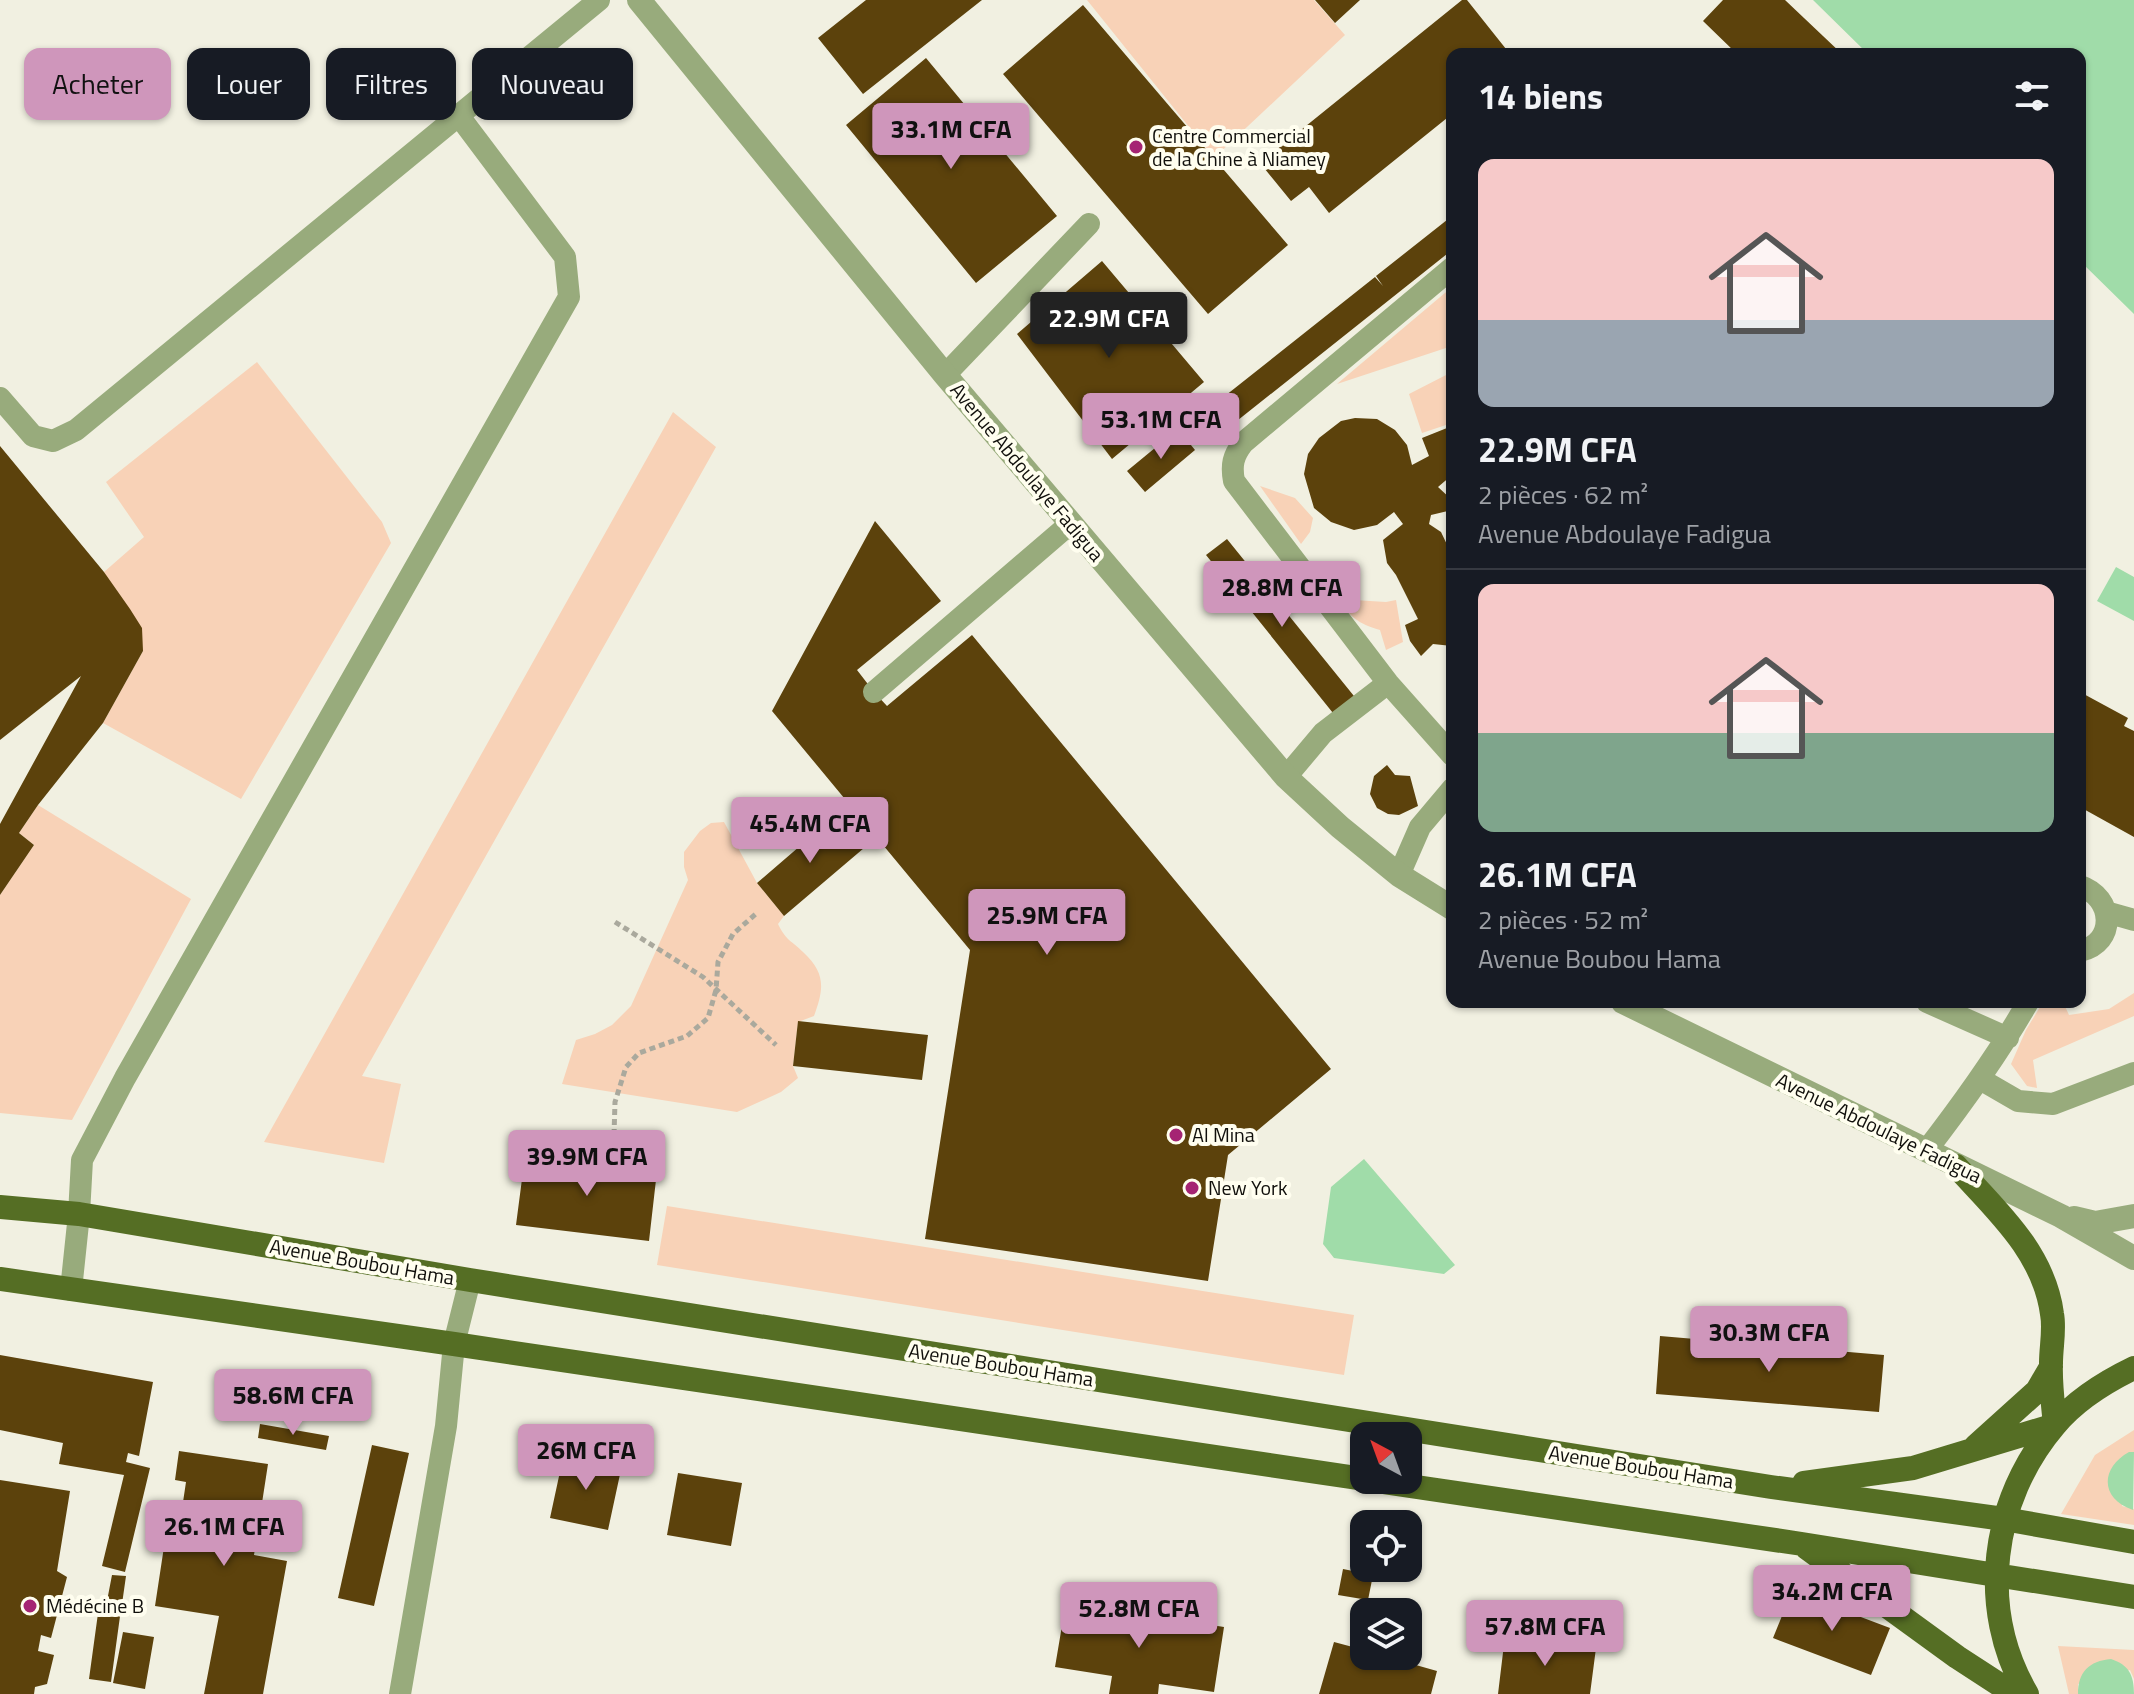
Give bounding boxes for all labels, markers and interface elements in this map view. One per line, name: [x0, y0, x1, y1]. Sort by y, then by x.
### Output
chip: Acheter: [24, 48, 171, 120]
chip: Louer: [187, 48, 310, 120]
chip: Filtres: [326, 48, 456, 120]
chip: Nouveau: [472, 48, 633, 120]
text: 14 biens: [1478, 70, 1603, 122]
icon: filters: [2010, 74, 2054, 118]
pin: 33.1M CFA: [859, 103, 1043, 171]
text: 33.1M CFA: [890, 109, 1012, 148]
place label: Centre Commercial de la Chine à Niamey: [1152, 120, 1326, 174]
marker: Centre Commercial de la Chine à Niamey: [1127, 138, 1145, 156]
icon: home: [1694, 211, 1838, 355]
pin: 22.9M CFA: [1017, 292, 1201, 360]
text: 22.9M CFA: [1048, 298, 1170, 337]
street label: Avenue Abdoulaye Fadigua: [943, 375, 1112, 568]
pin: 53.1M CFA: [1069, 393, 1253, 461]
text: 53.1M CFA: [1100, 399, 1222, 438]
text: 22.9M CFA: [1478, 423, 1637, 475]
text: 2 pièces · 62 m²: [1478, 475, 1648, 514]
text: Avenue Abdoulaye Fadigua: [1478, 514, 1771, 553]
pin: 28.8M CFA: [1190, 561, 1374, 629]
text: 28.8M CFA: [1221, 567, 1343, 606]
icon: home: [1694, 636, 1838, 780]
pin: 45.4M CFA: [718, 797, 902, 865]
text: 45.4M CFA: [749, 803, 871, 842]
text: 26.1M CFA: [1478, 848, 1637, 900]
pin: 25.9M CFA: [955, 889, 1139, 957]
text: 25.9M CFA: [986, 895, 1108, 934]
text: 2 pièces · 52 m²: [1478, 900, 1648, 939]
text: Avenue Boubou Hama: [1478, 939, 1721, 978]
street label: Avenue Abdoulaye Fadigua: [1771, 1064, 1987, 1191]
place label: Al Mina: [1192, 1119, 1255, 1150]
marker: Al Mina: [1167, 1126, 1185, 1144]
pin: 39.9M CFA: [495, 1130, 679, 1198]
text: 39.9M CFA: [526, 1136, 648, 1175]
place label: New York: [1208, 1172, 1288, 1203]
marker: New York: [1183, 1179, 1201, 1197]
street label: Avenue Boubou Hama: [267, 1230, 457, 1293]
pin: 30.3M CFA: [1677, 1306, 1861, 1374]
text: 30.3M CFA: [1708, 1312, 1830, 1351]
street label: Avenue Boubou Hama: [906, 1335, 1096, 1394]
pin: 58.6M CFA: [201, 1369, 385, 1437]
text: 58.6M CFA: [232, 1375, 354, 1414]
north arrow: [1350, 1422, 1422, 1494]
map controls: [1350, 1422, 1422, 1670]
pin: 26M CFA: [512, 1424, 660, 1492]
text: 26M CFA: [536, 1430, 636, 1469]
street label: Avenue Boubou Hama: [1546, 1437, 1736, 1496]
pin: 26.1M CFA: [132, 1500, 316, 1568]
text: 26.1M CFA: [163, 1506, 285, 1545]
button: locate: [1350, 1510, 1422, 1582]
pin: 34.2M CFA: [1740, 1565, 1924, 1633]
text: 34.2M CFA: [1771, 1571, 1893, 1610]
pin: 52.8M CFA: [1047, 1582, 1231, 1650]
text: 52.8M CFA: [1078, 1588, 1200, 1627]
place label: Médécine B: [46, 1590, 144, 1621]
marker: Médécine B: [21, 1597, 39, 1615]
button: layers: [1350, 1598, 1422, 1670]
pin: 57.8M CFA: [1453, 1600, 1637, 1668]
text: 57.8M CFA: [1484, 1606, 1606, 1645]

